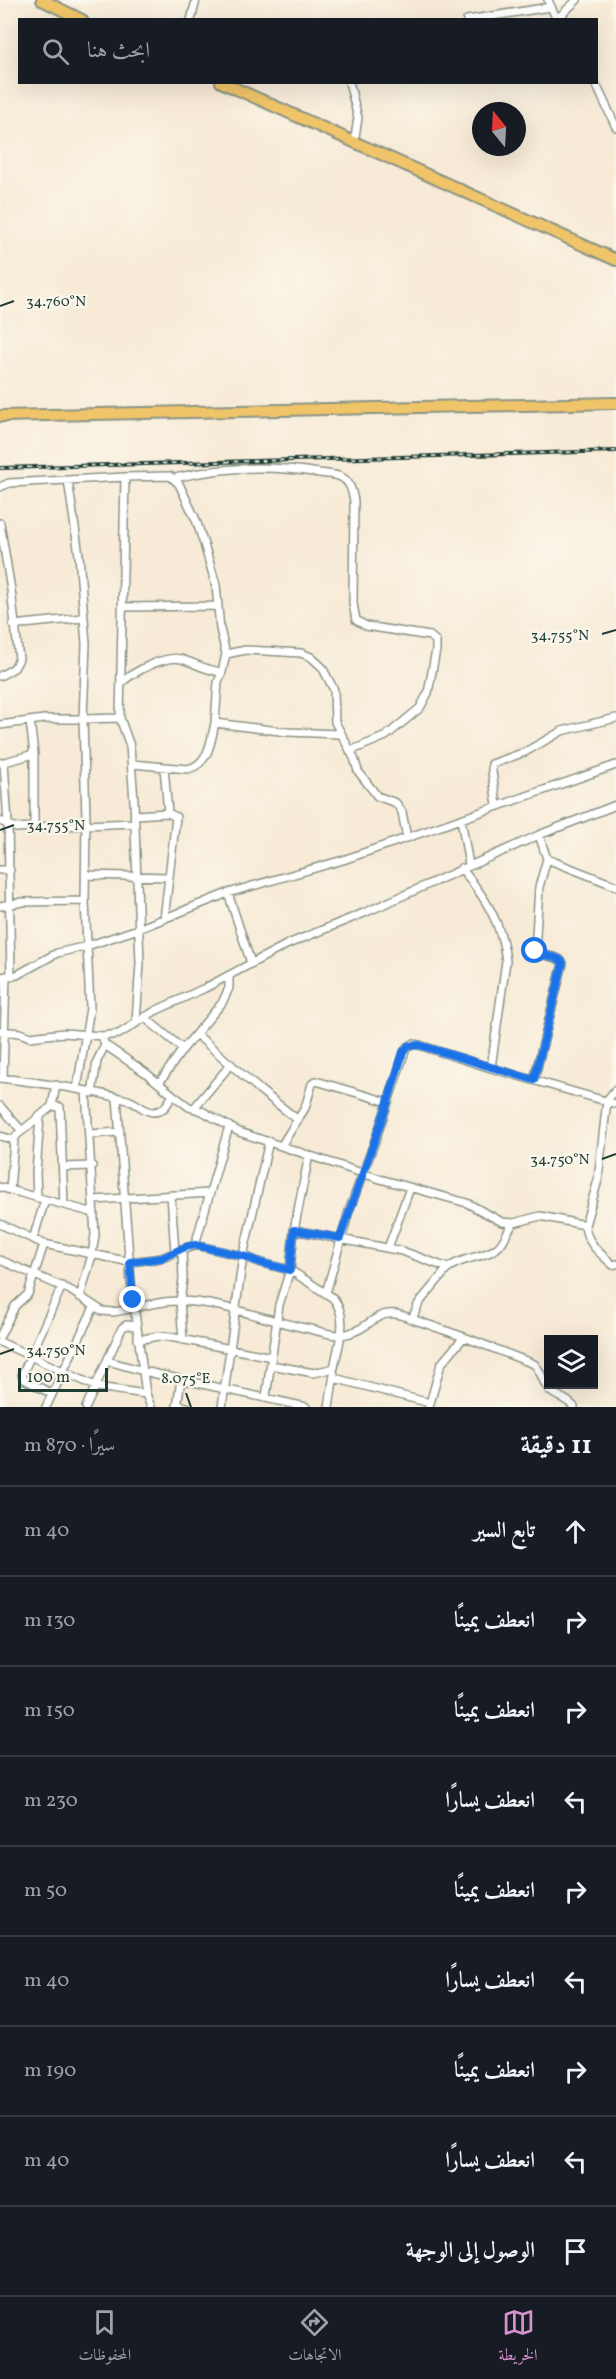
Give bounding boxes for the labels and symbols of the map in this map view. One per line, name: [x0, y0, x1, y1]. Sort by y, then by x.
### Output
north arrow: [472, 102, 526, 156]
text: 34.760°N: [26, 292, 86, 313]
text: 34.755°N: [531, 626, 589, 647]
text: 34.755°N: [27, 816, 85, 837]
route start: [521, 937, 547, 963]
text: 34.750°N: [530, 1150, 590, 1171]
route end: [119, 1286, 145, 1312]
text: 34.750°N: [26, 1341, 86, 1362]
scale bar: [18, 1365, 108, 1392]
text: 8.075°E: [161, 1369, 211, 1390]

